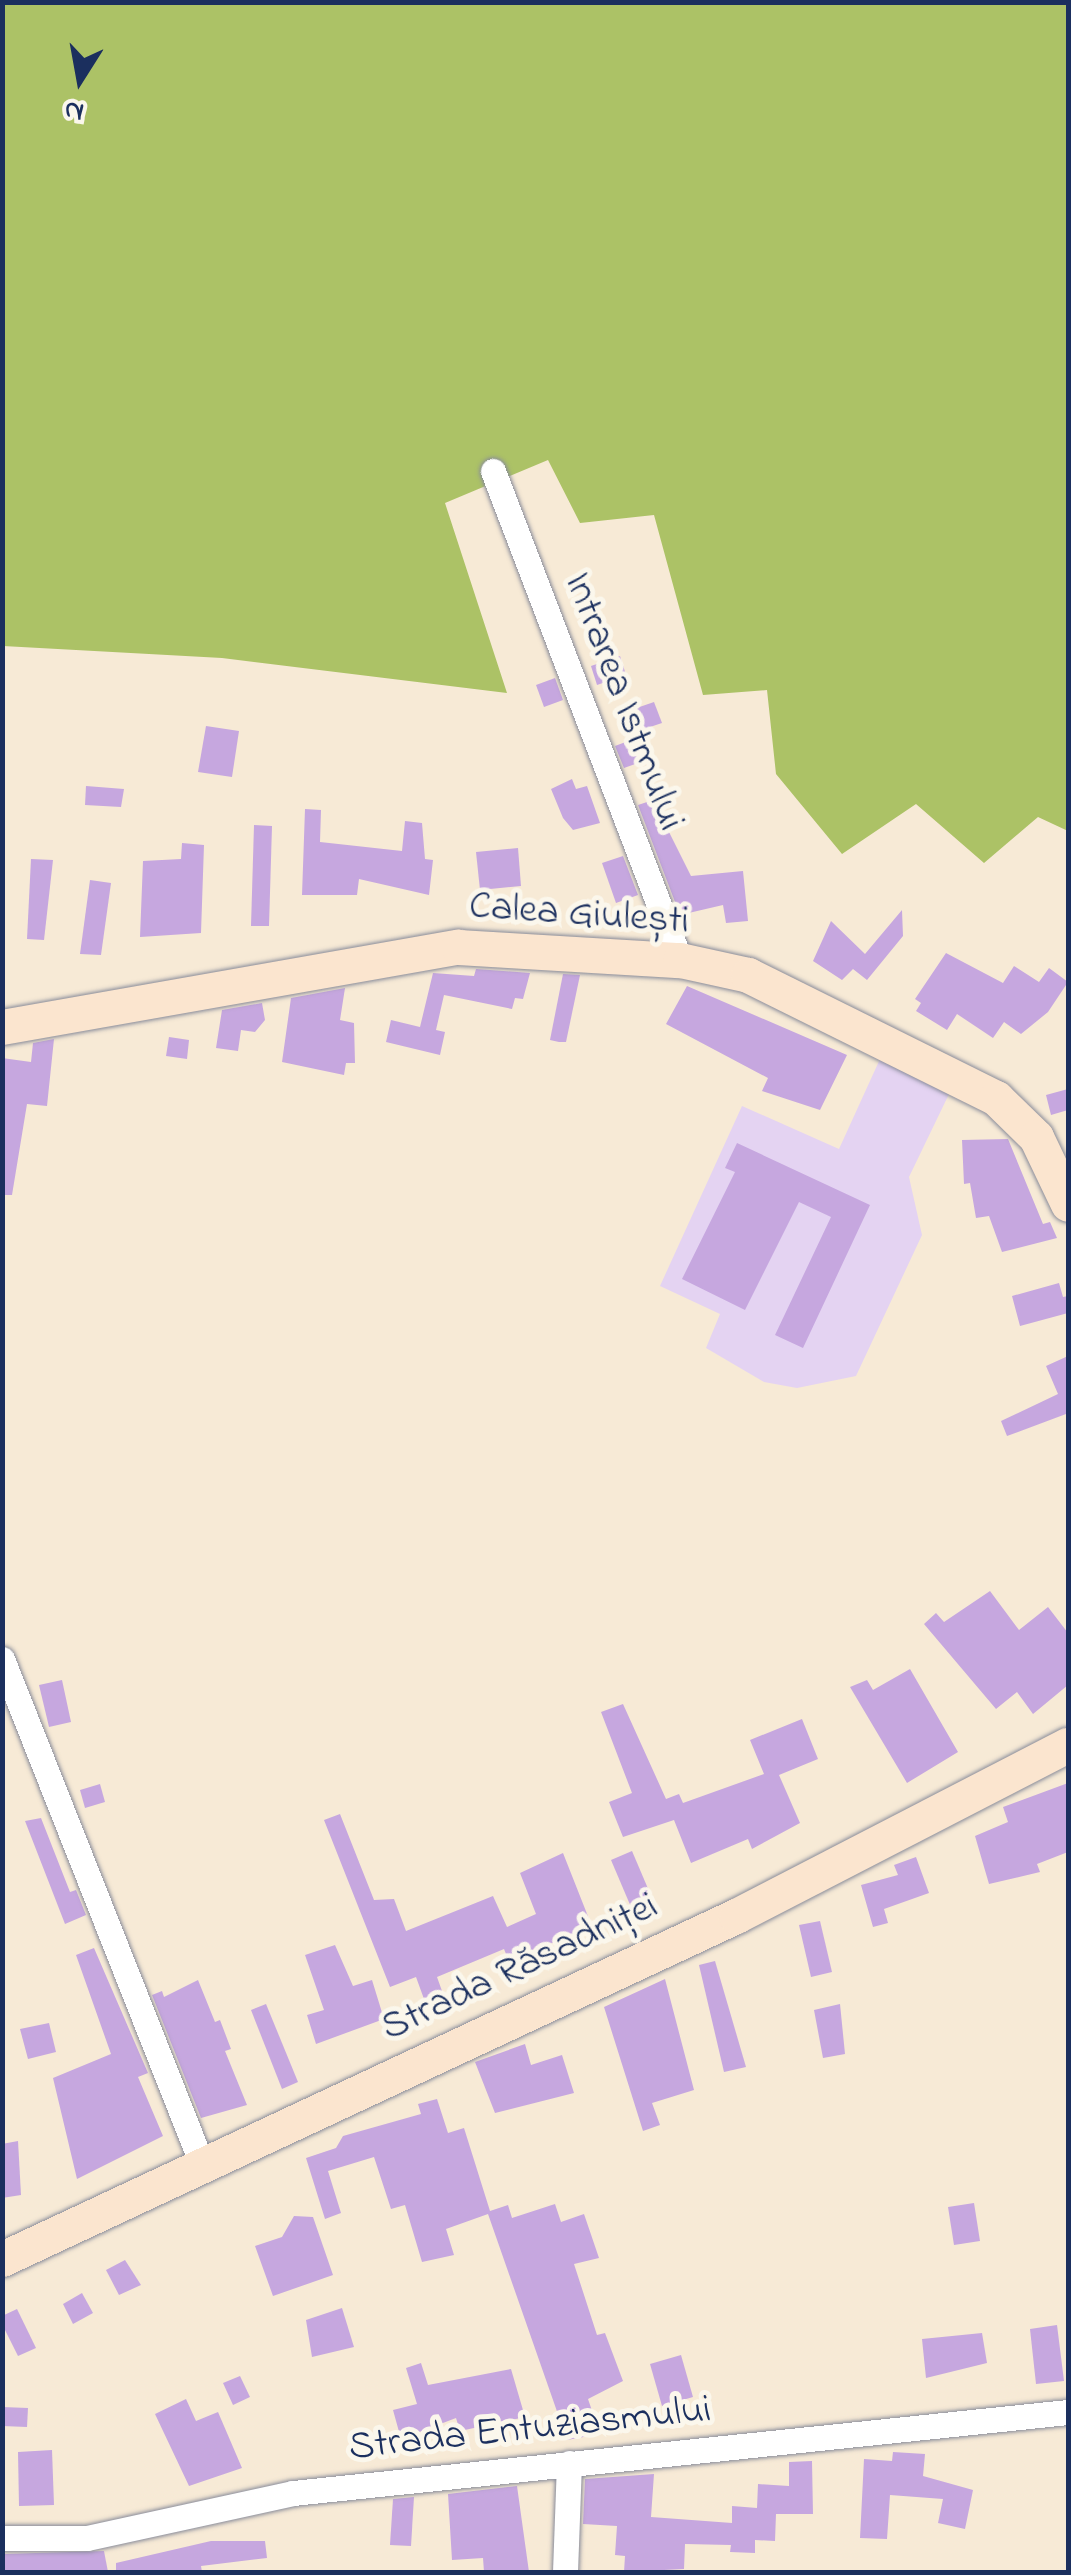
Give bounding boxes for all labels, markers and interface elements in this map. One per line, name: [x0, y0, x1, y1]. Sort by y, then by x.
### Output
north arrow: [30, 30, 130, 130]
text: N: [61, 88, 87, 132]
street label: Intrarea Istmului: [552, 566, 694, 838]
street label: Calea Giulești: [467, 883, 691, 947]
street label: Strada Răsadniței: [374, 1883, 666, 2053]
street label: Strada Entuziasmului: [347, 2387, 713, 2473]

